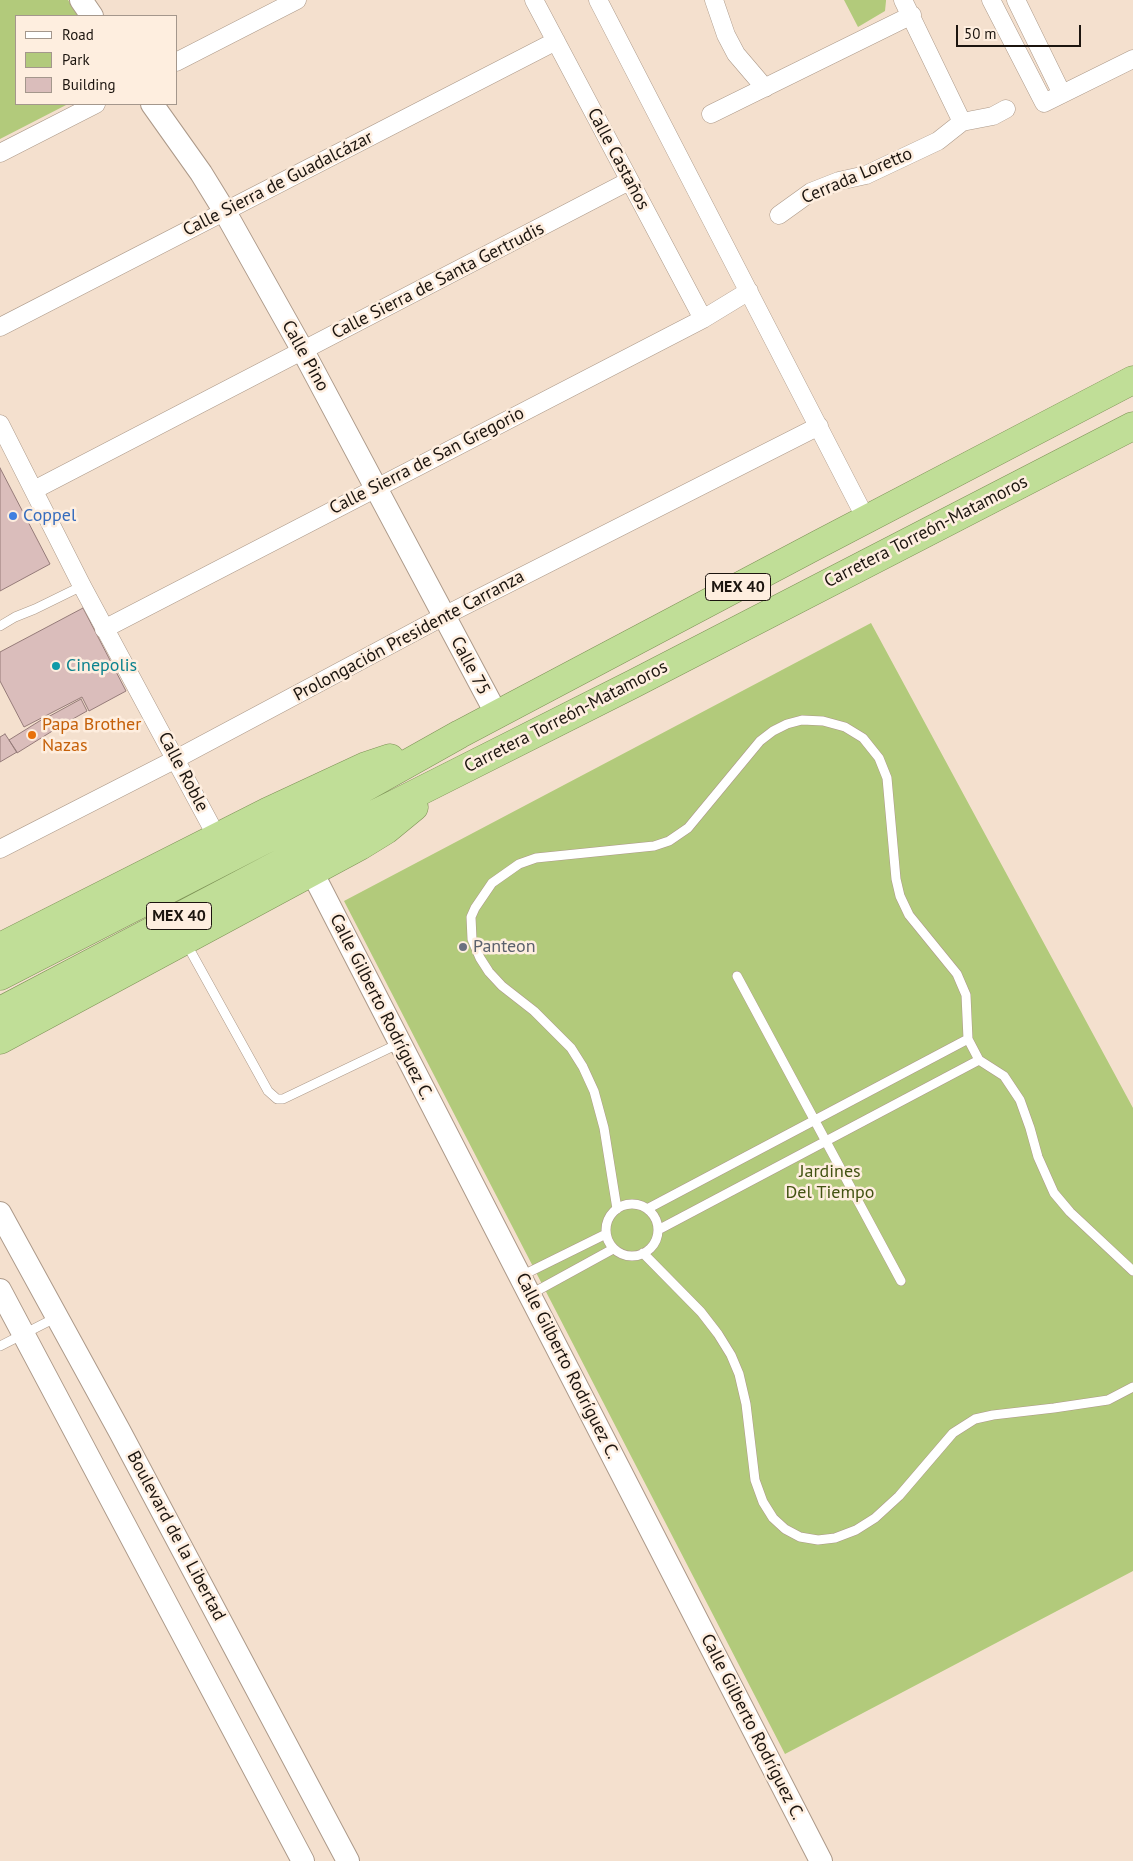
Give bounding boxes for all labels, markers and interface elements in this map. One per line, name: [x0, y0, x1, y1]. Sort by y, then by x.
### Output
legend: [15, 15, 178, 105]
scale bar: [958, 15, 1083, 47]
text: 50 m: [964, 24, 997, 43]
text: Road: [62, 25, 94, 44]
text: Park: [62, 50, 90, 69]
text: Building: [62, 75, 116, 94]
street label: Calle Castaños: [582, 105, 654, 213]
street label: Calle Sierra de Guadalcázar: [179, 127, 377, 241]
street label: Cerrada Loretto: [798, 143, 916, 209]
street label: Calle Sierra de Santa Gertrudis: [328, 218, 548, 344]
street label: Calle Pino: [277, 317, 333, 395]
street label: Calle Sierra de San Gregorio: [326, 402, 528, 520]
street label: Carretera Torreón-Matamoros: [821, 471, 1031, 593]
place label: Coppel: [23, 505, 76, 527]
marker: Coppel: [7, 510, 19, 522]
street label: Prolongación Presidente Carranza: [290, 566, 528, 706]
road number: MEX 40: [706, 574, 770, 600]
street label: Calle 75: [446, 633, 494, 699]
place label: Cinepolis: [66, 655, 137, 677]
street label: Carretera Torreón-Matamoros: [461, 656, 671, 778]
marker: Cinepolis: [50, 660, 62, 672]
place label: Papa Brother Nazas: [42, 714, 141, 756]
marker: Papa Brother Nazas: [26, 729, 38, 741]
street label: Calle Roble: [153, 729, 213, 815]
road number: MEX 40: [146, 902, 212, 929]
street label: Calle Gilberto Rodríguez C.: [325, 910, 437, 1104]
place label: Panteon: [473, 936, 536, 958]
marker: Panteon: [457, 941, 469, 953]
park label: Jardines Del Tiempo: [786, 1161, 874, 1204]
street label: Calle Gilberto Rodríguez C.: [511, 1269, 623, 1463]
street label: Boulevard de la Libertad: [122, 1447, 230, 1625]
street label: Calle Gilberto Rodríguez C.: [696, 1630, 808, 1824]

